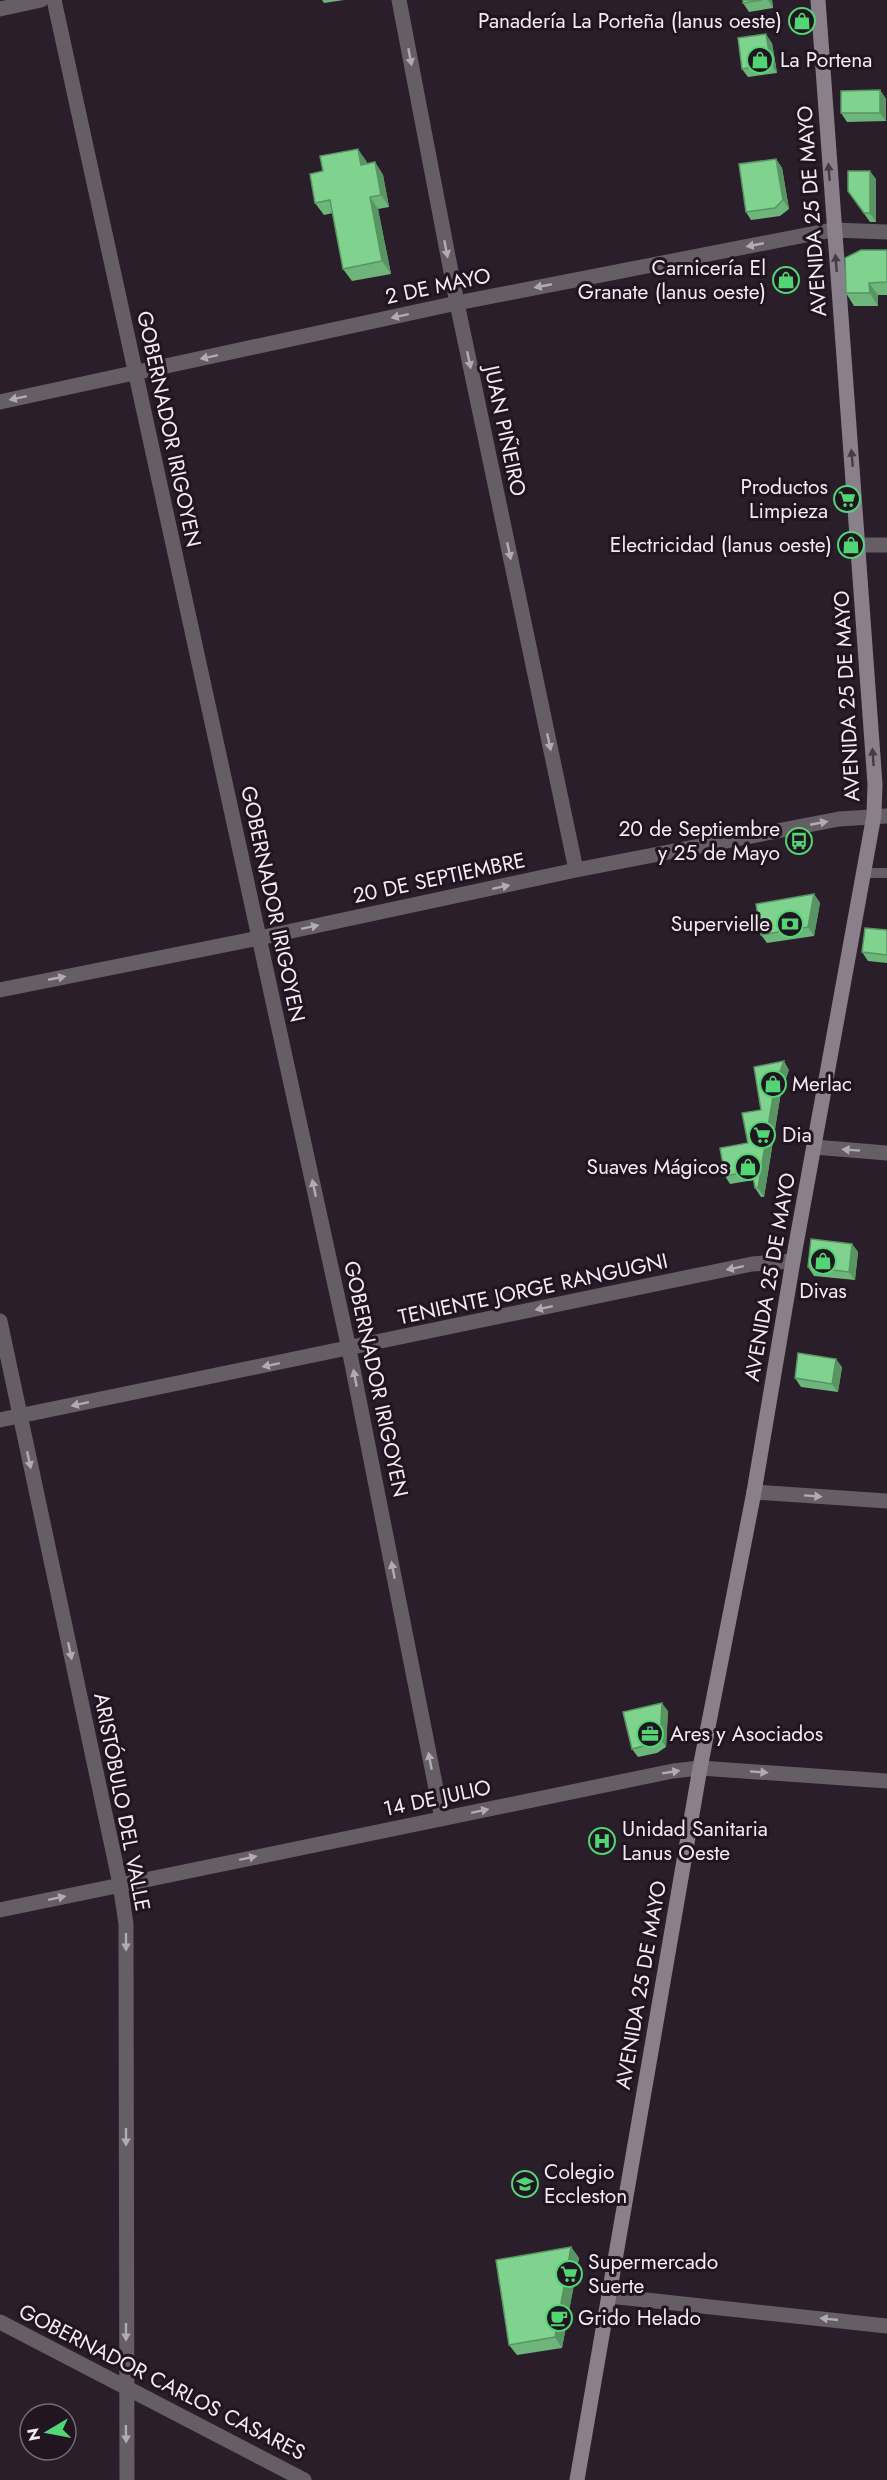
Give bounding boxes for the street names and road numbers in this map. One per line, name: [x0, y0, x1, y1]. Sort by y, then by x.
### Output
street label: AVENIDA 25 DE MAYO: [790, 105, 834, 317]
street label: 2 DE MAYO: [382, 260, 494, 312]
street label: GOBERNADOR IRIGOYEN: [129, 308, 209, 550]
street label: JUAN PIÑEIRO: [476, 360, 533, 499]
street label: AVENIDA 25 DE MAYO: [826, 590, 868, 802]
street label: GOBERNADOR IRIGOYEN: [233, 783, 313, 1025]
street label: 20 DE SEPTIEMBRE: [350, 845, 528, 911]
street label: AVENIDA 25 DE MAYO: [737, 1170, 803, 1384]
street label: TENIENTE JORGE RANGUGNI: [396, 1246, 670, 1332]
street label: GOBERNADOR IRIGOYEN: [336, 1258, 416, 1500]
street label: ARISTÓBULO DEL VALLE: [86, 1690, 158, 1914]
street label: 14 DE JULIO: [380, 1772, 494, 1824]
street label: AVENIDA 25 DE MAYO: [608, 1878, 674, 2092]
street label: GOBERNADOR CARLOS CASARES: [15, 2299, 309, 2465]

